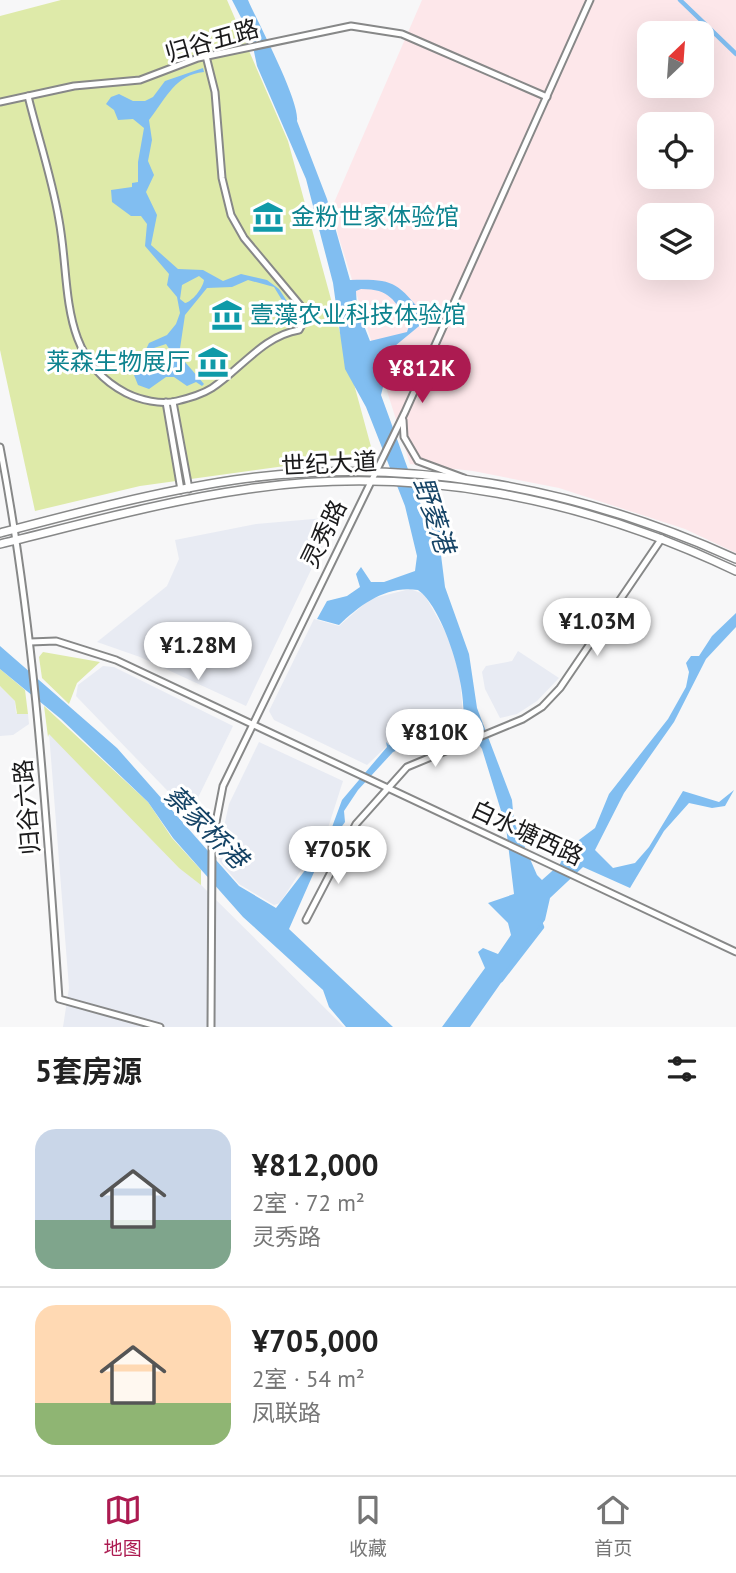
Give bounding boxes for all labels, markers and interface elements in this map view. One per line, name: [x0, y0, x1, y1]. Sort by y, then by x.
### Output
street label: 归谷五路: [161, 12, 262, 69]
north arrow: [637, 21, 714, 98]
map controls: [637, 21, 714, 280]
button: locate: [637, 112, 714, 189]
museum icon: 金粉世家体验馆: [251, 200, 285, 234]
place label: 金粉世家体验馆: [291, 201, 459, 232]
button: layers: [637, 203, 714, 280]
museum icon: 壹藻农业科技体验馆: [210, 298, 244, 332]
place label: 壹藻农业科技体验馆: [250, 299, 466, 330]
museum icon: 莱森生物展厅: [196, 345, 230, 379]
place label: 莱森生物展厅: [46, 346, 190, 377]
pin: ¥812K: [373, 346, 471, 405]
text: ¥812K: [389, 353, 455, 382]
street label: 世纪大道: [280, 446, 378, 481]
water label: 野菱港: [407, 473, 463, 561]
street label: 灵秀路: [294, 495, 353, 573]
pin: ¥1.03M: [540, 598, 654, 658]
text: ¥1.03M: [559, 606, 635, 635]
pin: ¥1.28M: [141, 622, 255, 682]
text: ¥1.28M: [160, 630, 236, 659]
pin: ¥810K: [386, 710, 484, 769]
text: ¥810K: [402, 717, 468, 746]
street label: 归谷六路: [7, 758, 46, 856]
water label: 蔡家桥港: [158, 778, 258, 878]
street label: 白水塘西路: [466, 793, 588, 872]
pin: ¥705K: [289, 826, 387, 886]
text: ¥705K: [305, 834, 371, 863]
icon: filters: [663, 1050, 701, 1088]
text: 5套房源: [35, 1051, 142, 1090]
text: ¥812,000: [252, 1145, 379, 1184]
icon: home: [91, 1157, 175, 1241]
text: 2室 · 72 m²: [252, 1188, 365, 1217]
text: 灵秀路: [252, 1222, 321, 1251]
text: ¥705,000: [252, 1321, 379, 1360]
icon: home: [91, 1333, 175, 1417]
text: 2室 · 54 m²: [252, 1364, 365, 1393]
text: 凤联路: [252, 1398, 321, 1427]
tab: 地图: [104, 1491, 142, 1560]
tab: 收藏: [349, 1491, 387, 1560]
tab: 首页: [594, 1491, 632, 1560]

